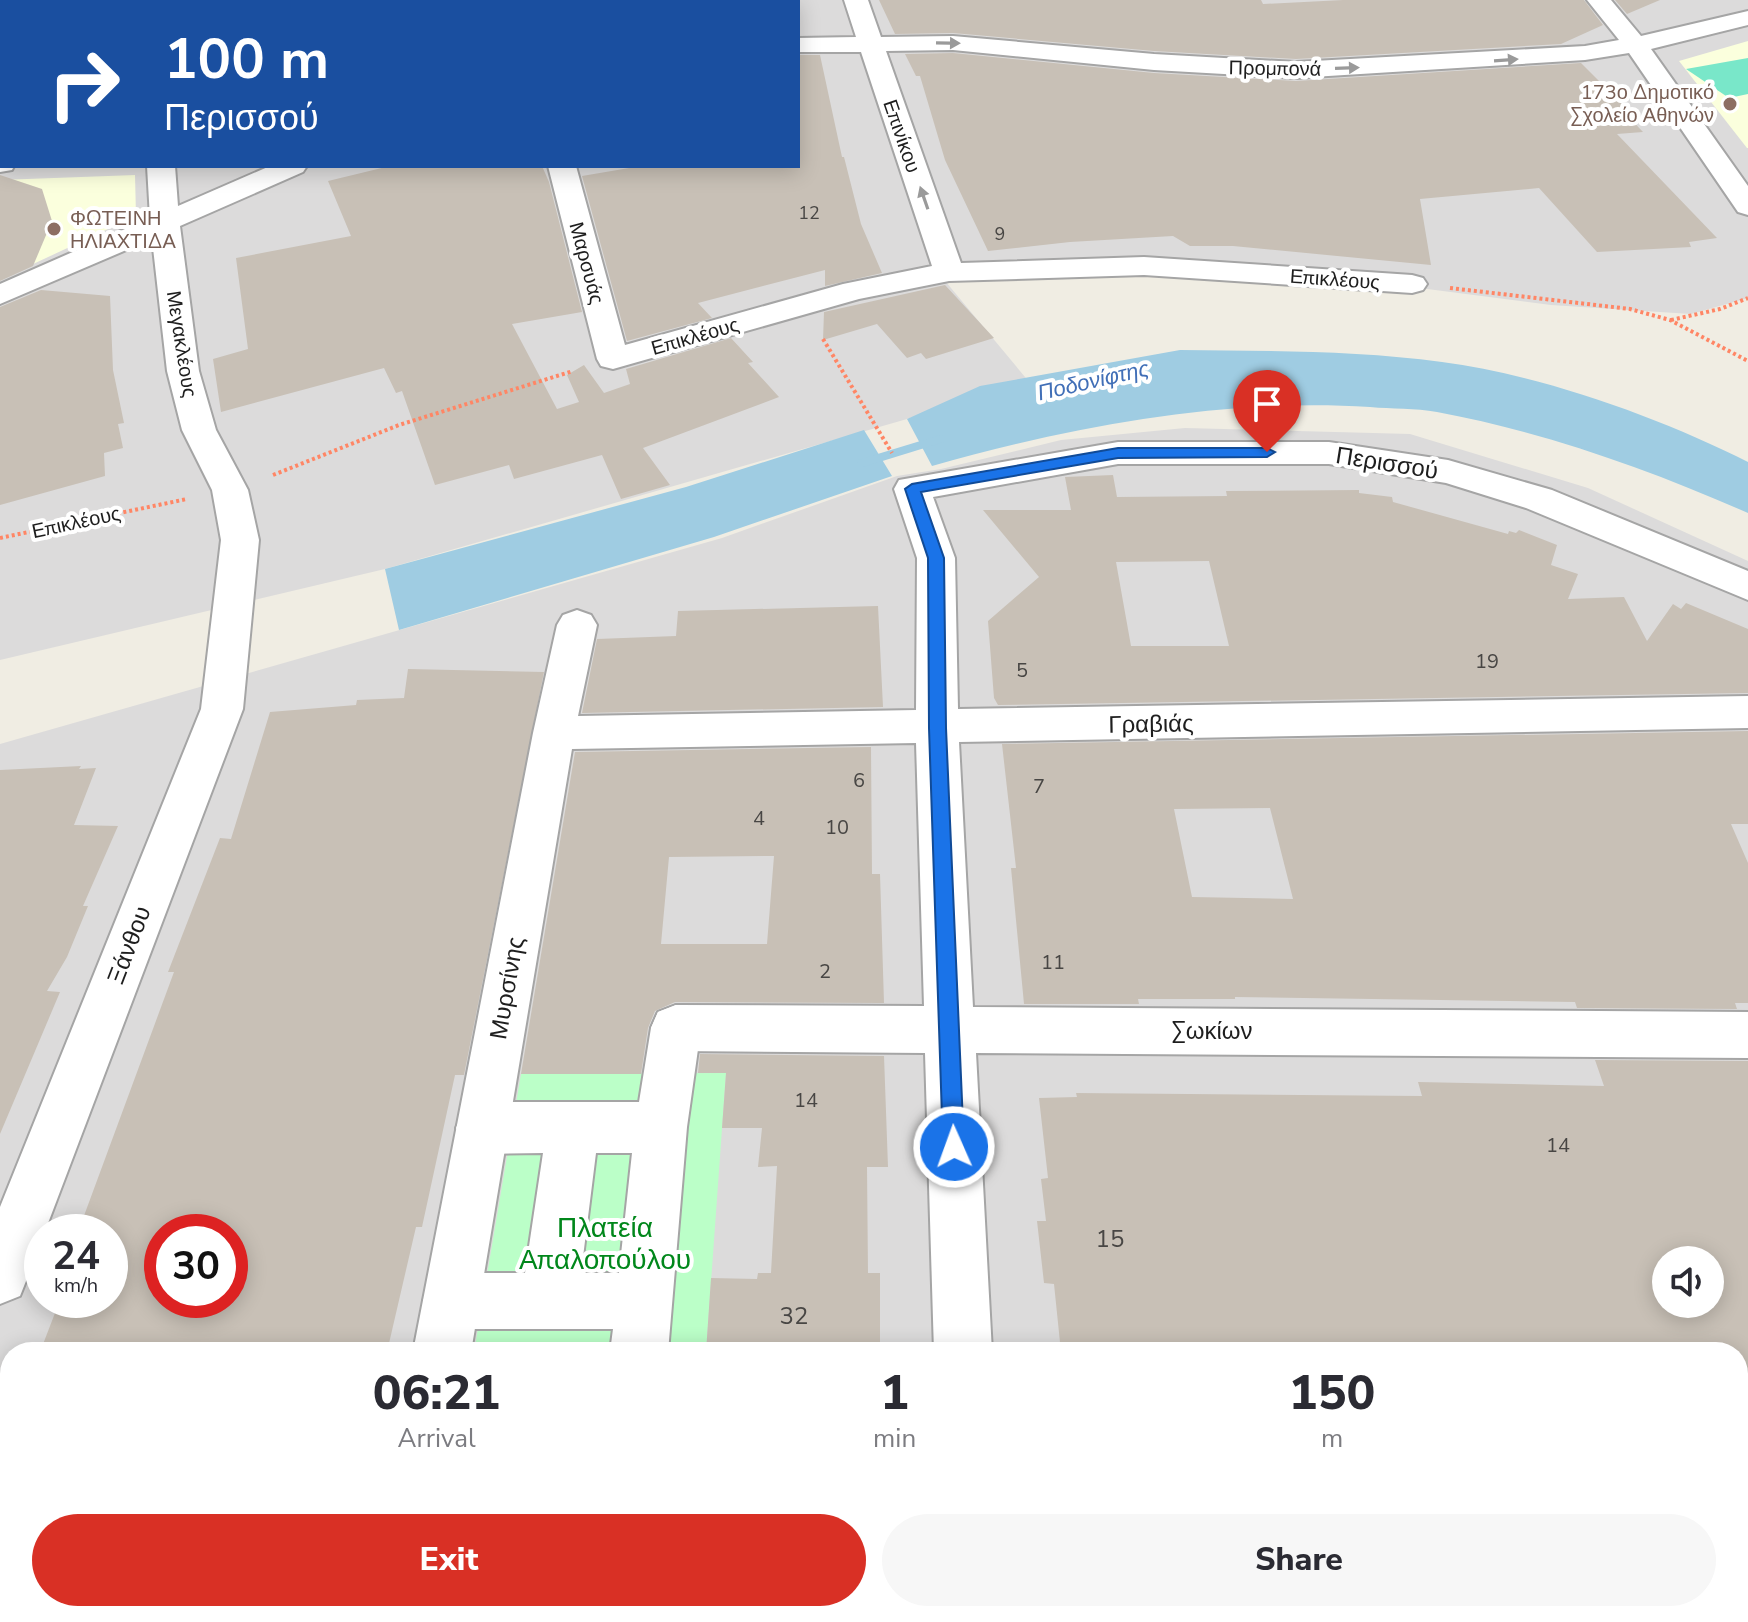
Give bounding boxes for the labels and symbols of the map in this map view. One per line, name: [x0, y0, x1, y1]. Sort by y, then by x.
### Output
one-way arrow: [936, 36, 961, 49]
one-way arrow: [1494, 53, 1519, 66]
street label: Προμπονά: [1228, 54, 1322, 83]
one-way arrow: [1335, 61, 1360, 74]
place label: 173ο Δημοτικό Σχολείο Αθηνών: [1570, 79, 1714, 129]
marker: 173ο Δημοτικό Σχολείο Αθηνών: [1721, 95, 1739, 113]
street label: Επινίκου: [876, 96, 927, 176]
one-way arrow: [917, 186, 929, 210]
house number: 12: [798, 201, 820, 225]
place label: ΦΩΤΕΙΝΗ ΗΛΙΑΧΤΙΔΑ: [70, 205, 176, 255]
street label: Μαρσυάς: [563, 219, 611, 308]
marker: ΦΩΤΕΙΝΗ ΗΛΙΑΧΤΙΔΑ: [45, 220, 63, 238]
house number: 9: [995, 222, 1005, 246]
street label: Επικλέους: [1289, 263, 1381, 296]
street label: Μεγακλέους: [160, 289, 203, 400]
street label: Επικλέους: [648, 311, 743, 362]
water label: Ποδονίφτης: [1035, 354, 1152, 408]
pin: [1233, 370, 1301, 452]
street label: Περισσού: [1334, 439, 1440, 487]
street label: Επικλέους: [29, 500, 123, 545]
house number: 19: [1475, 648, 1499, 675]
house number: 5: [1016, 657, 1028, 684]
street label: Γραβιάς: [1108, 707, 1194, 741]
house number: 6: [853, 767, 865, 794]
house number: 7: [1033, 773, 1045, 800]
house number: 4: [753, 805, 765, 832]
house number: 10: [825, 814, 849, 841]
street label: Ξάνθου: [99, 901, 159, 989]
street label: Μυρσίνης: [482, 934, 532, 1042]
house number: 11: [1041, 949, 1065, 976]
house number: 2: [819, 958, 831, 985]
street label: Σωκίων: [1171, 1015, 1253, 1047]
house number: 14: [794, 1087, 818, 1114]
position arrow: [912, 1105, 996, 1189]
house number: 14: [1546, 1132, 1570, 1159]
park label: Πλατεία Απαλοπούλου: [519, 1209, 691, 1279]
speed limit sign: 30: [144, 1214, 248, 1318]
house number: 15: [1096, 1223, 1124, 1255]
house number: 32: [780, 1300, 808, 1332]

